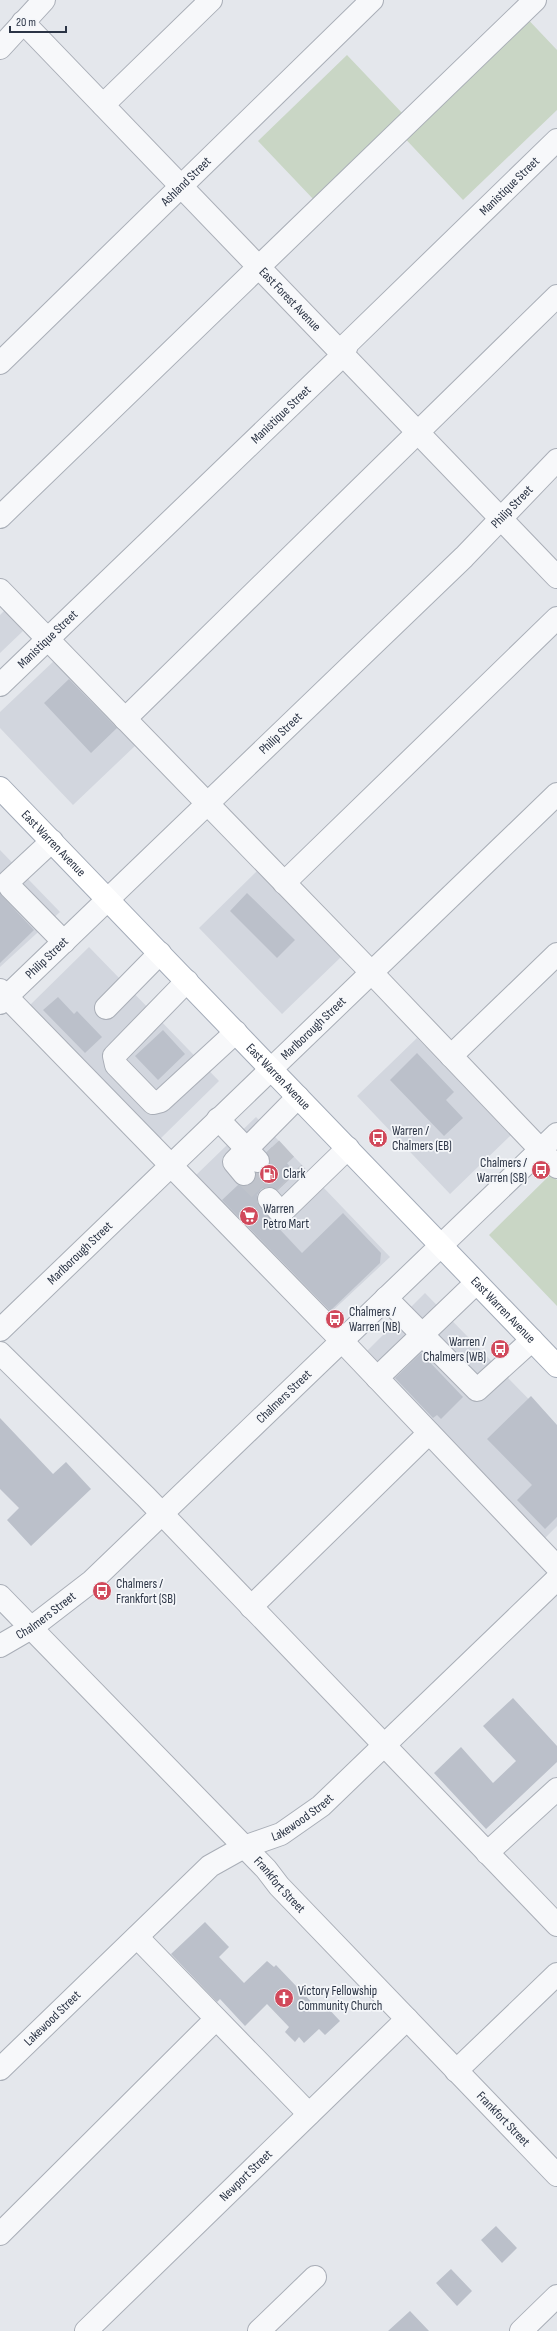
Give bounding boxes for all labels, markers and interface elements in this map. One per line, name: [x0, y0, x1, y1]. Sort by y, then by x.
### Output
scale bar: [10, 8, 66, 34]
text: 20 m: [16, 15, 36, 30]
street label: Ashland Street: [157, 153, 215, 210]
street label: Manistique Street: [476, 153, 543, 219]
street label: East Forest Avenue: [256, 264, 324, 335]
street label: Manistique Street: [248, 382, 315, 447]
street label: Philip Street: [488, 482, 536, 532]
street label: Manistique Street: [14, 607, 81, 672]
street label: Philip Street: [256, 709, 305, 758]
street label: East Warren Avenue: [18, 807, 89, 880]
street label: Philip Street: [22, 934, 72, 982]
street label: Marlborough Street: [277, 993, 349, 1063]
street label: East Warren Avenue: [243, 1040, 314, 1113]
place label: Warren / Chalmers (EB): [392, 1123, 452, 1154]
bus stop icon: Warren / Chalmers (EB): [367, 1127, 389, 1149]
place label: Chalmers / Warren (SB): [477, 1155, 527, 1186]
bus stop icon: Chalmers / Warren (SB): [530, 1159, 552, 1181]
fuel station icon: Clark: [258, 1163, 280, 1185]
place label: Clark: [283, 1166, 305, 1182]
place label: Warren Petro Mart: [263, 1201, 309, 1232]
supermarket icon: Warren Petro Mart: [238, 1205, 260, 1227]
street label: Marlborough Street: [44, 1218, 116, 1288]
street label: East Warren Avenue: [467, 1274, 539, 1347]
place label: Chalmers / Warren (NB): [349, 1304, 400, 1335]
bus stop icon: Chalmers / Warren (NB): [324, 1308, 346, 1330]
place label: Warren / Chalmers (WB): [423, 1334, 486, 1365]
bus stop icon: Warren / Chalmers (WB): [489, 1338, 511, 1360]
street label: Chalmers Street: [253, 1366, 315, 1427]
place label: Chalmers / Frankfort (SB): [116, 1576, 176, 1607]
bus stop icon: Chalmers / Frankfort (SB): [91, 1580, 113, 1602]
street label: Chalmers Street: [13, 1588, 79, 1643]
street label: Lakewood Street: [269, 1790, 337, 1845]
street label: Frankfort Street: [250, 1853, 309, 1916]
place label: Victory Fellowship Community Church: [298, 1983, 382, 2014]
street label: Lakewood Street: [21, 1987, 84, 2049]
church icon: Victory Fellowship Community Church: [273, 1987, 295, 2009]
street label: Frankfort Street: [473, 2088, 533, 2150]
street label: Newport Street: [216, 2146, 276, 2205]

